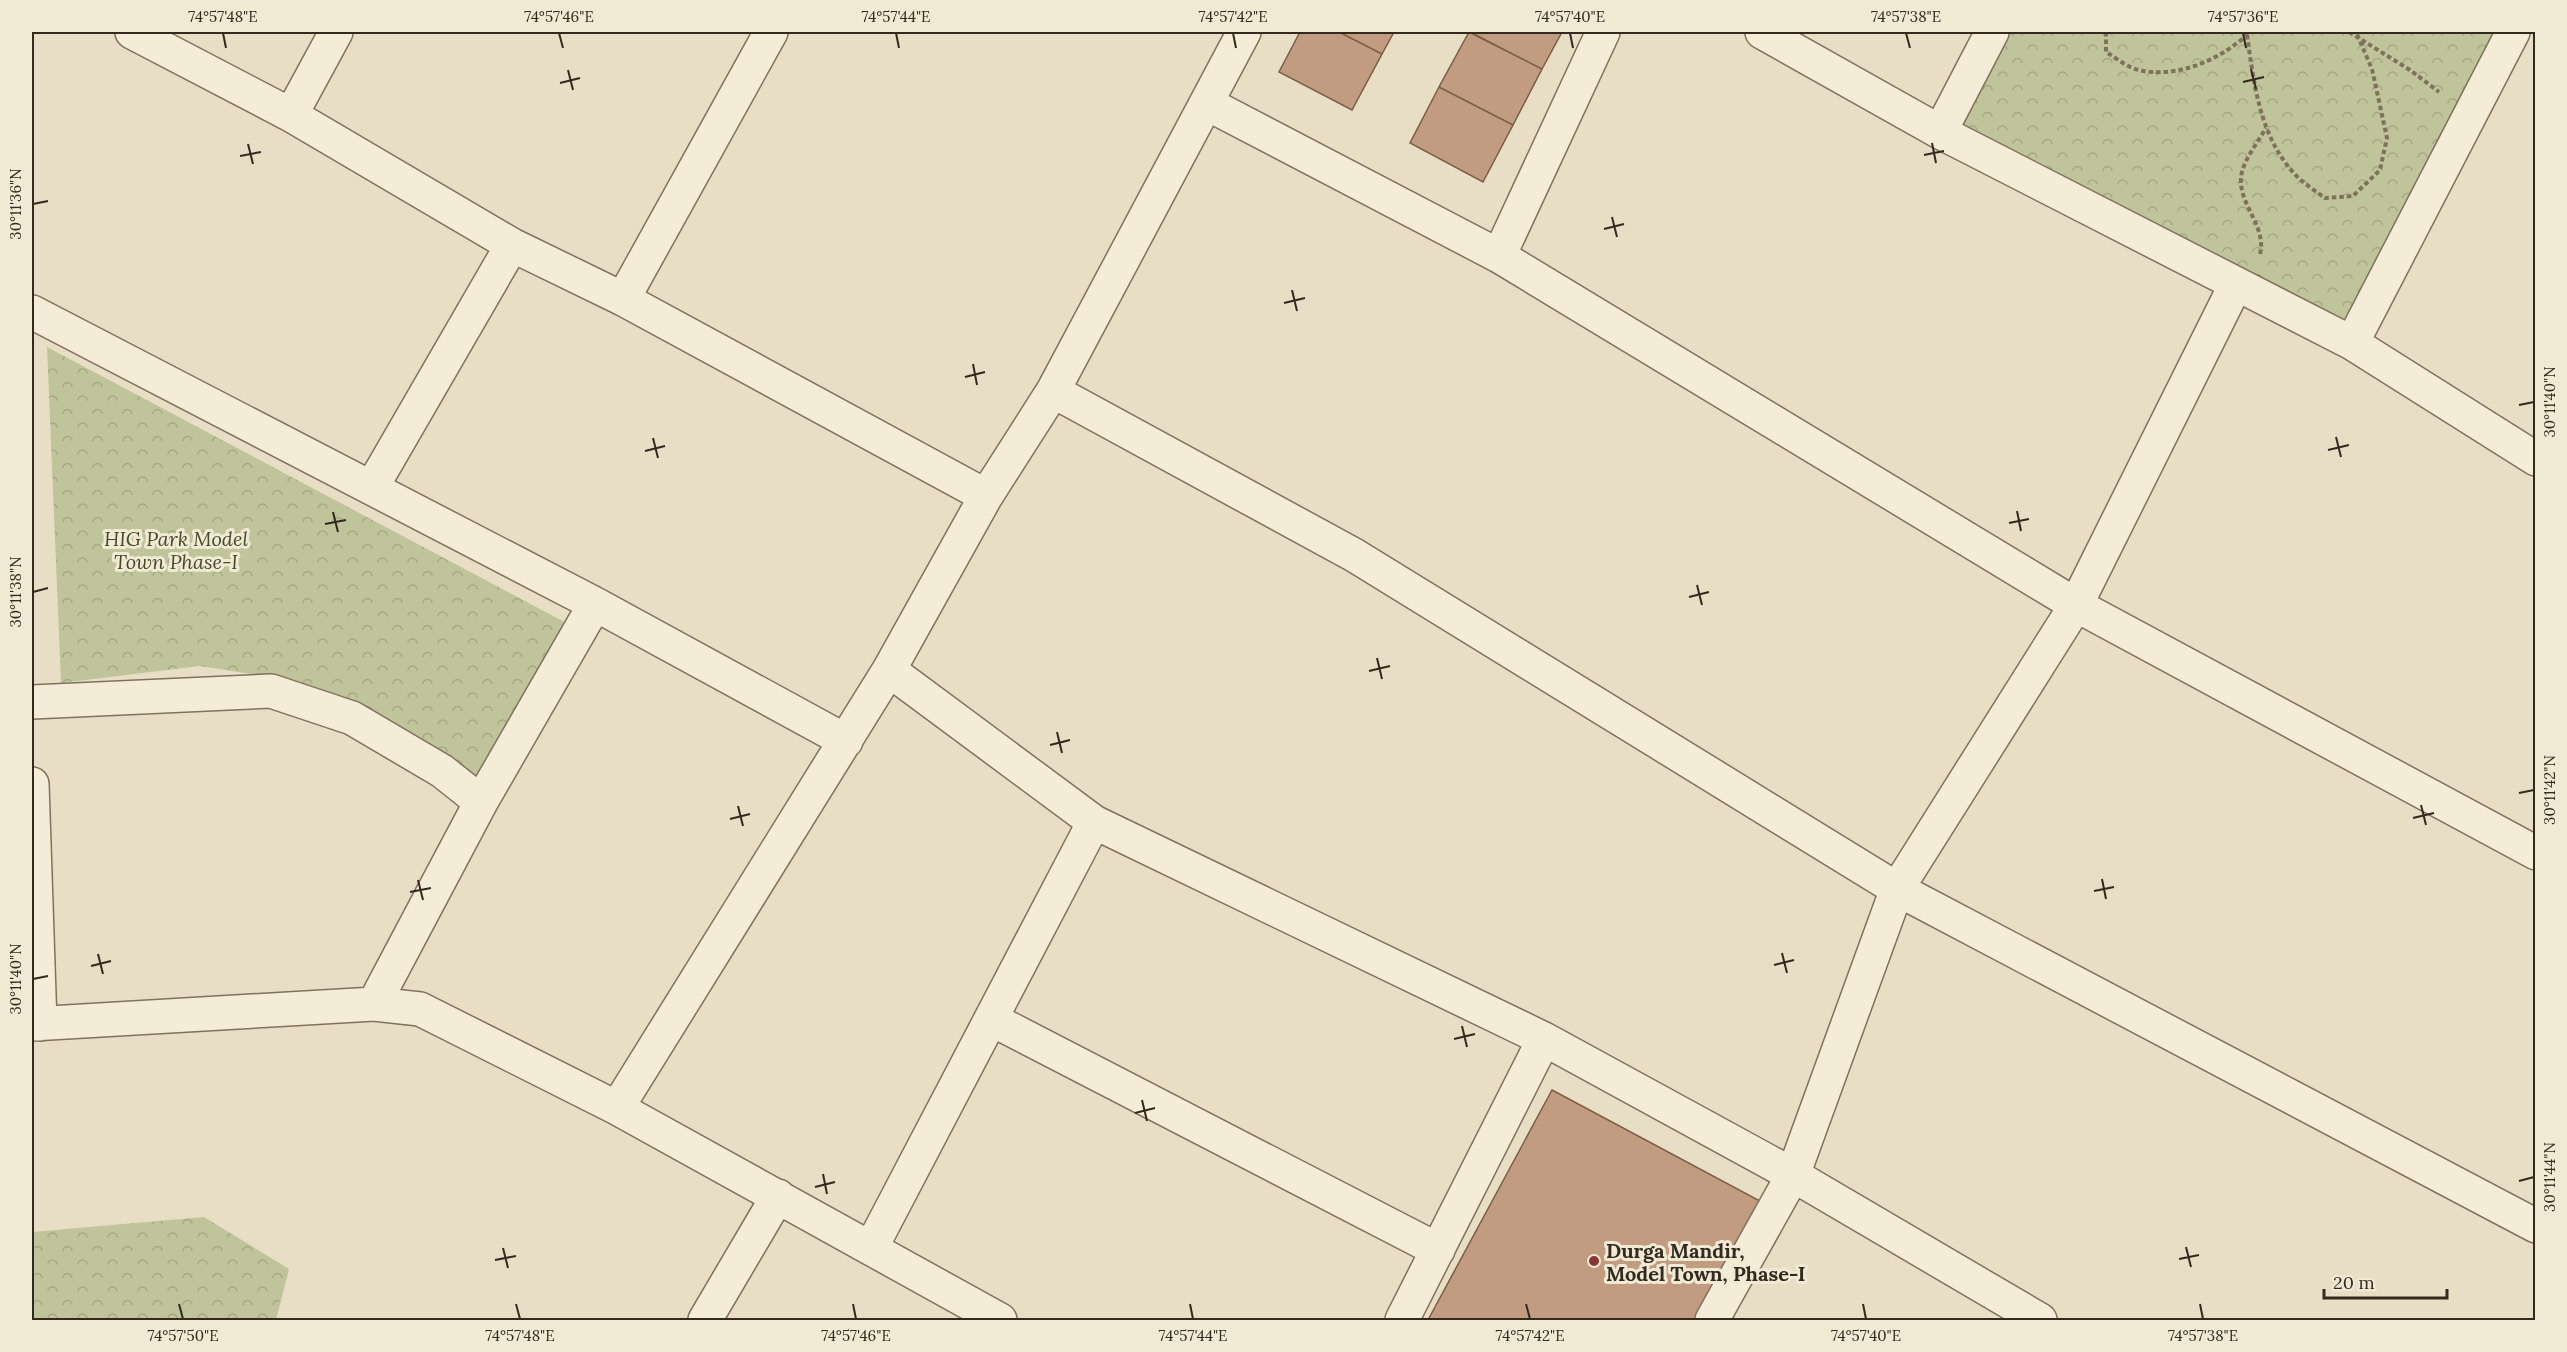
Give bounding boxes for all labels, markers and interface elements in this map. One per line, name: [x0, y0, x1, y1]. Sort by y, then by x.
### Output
text: 74°57'48"E: [188, 7, 258, 26]
text: 74°57'46"E: [524, 7, 594, 26]
text: 74°57'44"E: [862, 7, 930, 26]
text: 74°57'42"E: [1199, 7, 1267, 26]
text: 74°57'40"E: [1535, 7, 1605, 26]
text: 74°57'38"E: [1871, 7, 1941, 26]
text: 74°57'36"E: [2208, 7, 2278, 26]
text: 30°11'36"N: [6, 168, 25, 240]
text: 30°11'40"N: [2540, 366, 2559, 438]
park label: HIG Park Model Town Phase-I: [104, 526, 248, 574]
text: 30°11'38"N: [6, 556, 25, 628]
text: 30°11'42"N: [2540, 755, 2559, 825]
text: 30°11'40"N: [6, 943, 25, 1015]
text: 30°11'44"N: [2540, 1142, 2559, 1212]
place label: Durga Mandir, Model Town, Phase-I: [1606, 1238, 1806, 1286]
marker: Durga Mandir, Model Town, Phase-I: [1587, 1254, 1601, 1268]
scale bar: [2324, 1262, 2447, 1300]
text: 20 m: [2333, 1271, 2375, 1294]
text: 74°57'50"E: [148, 1326, 218, 1345]
text: 74°57'48"E: [485, 1326, 555, 1345]
text: 74°57'46"E: [821, 1326, 891, 1345]
text: 74°57'44"E: [1159, 1326, 1227, 1345]
text: 74°57'42"E: [1496, 1326, 1564, 1345]
text: 74°57'40"E: [1831, 1326, 1901, 1345]
text: 74°57'38"E: [2168, 1326, 2238, 1345]

